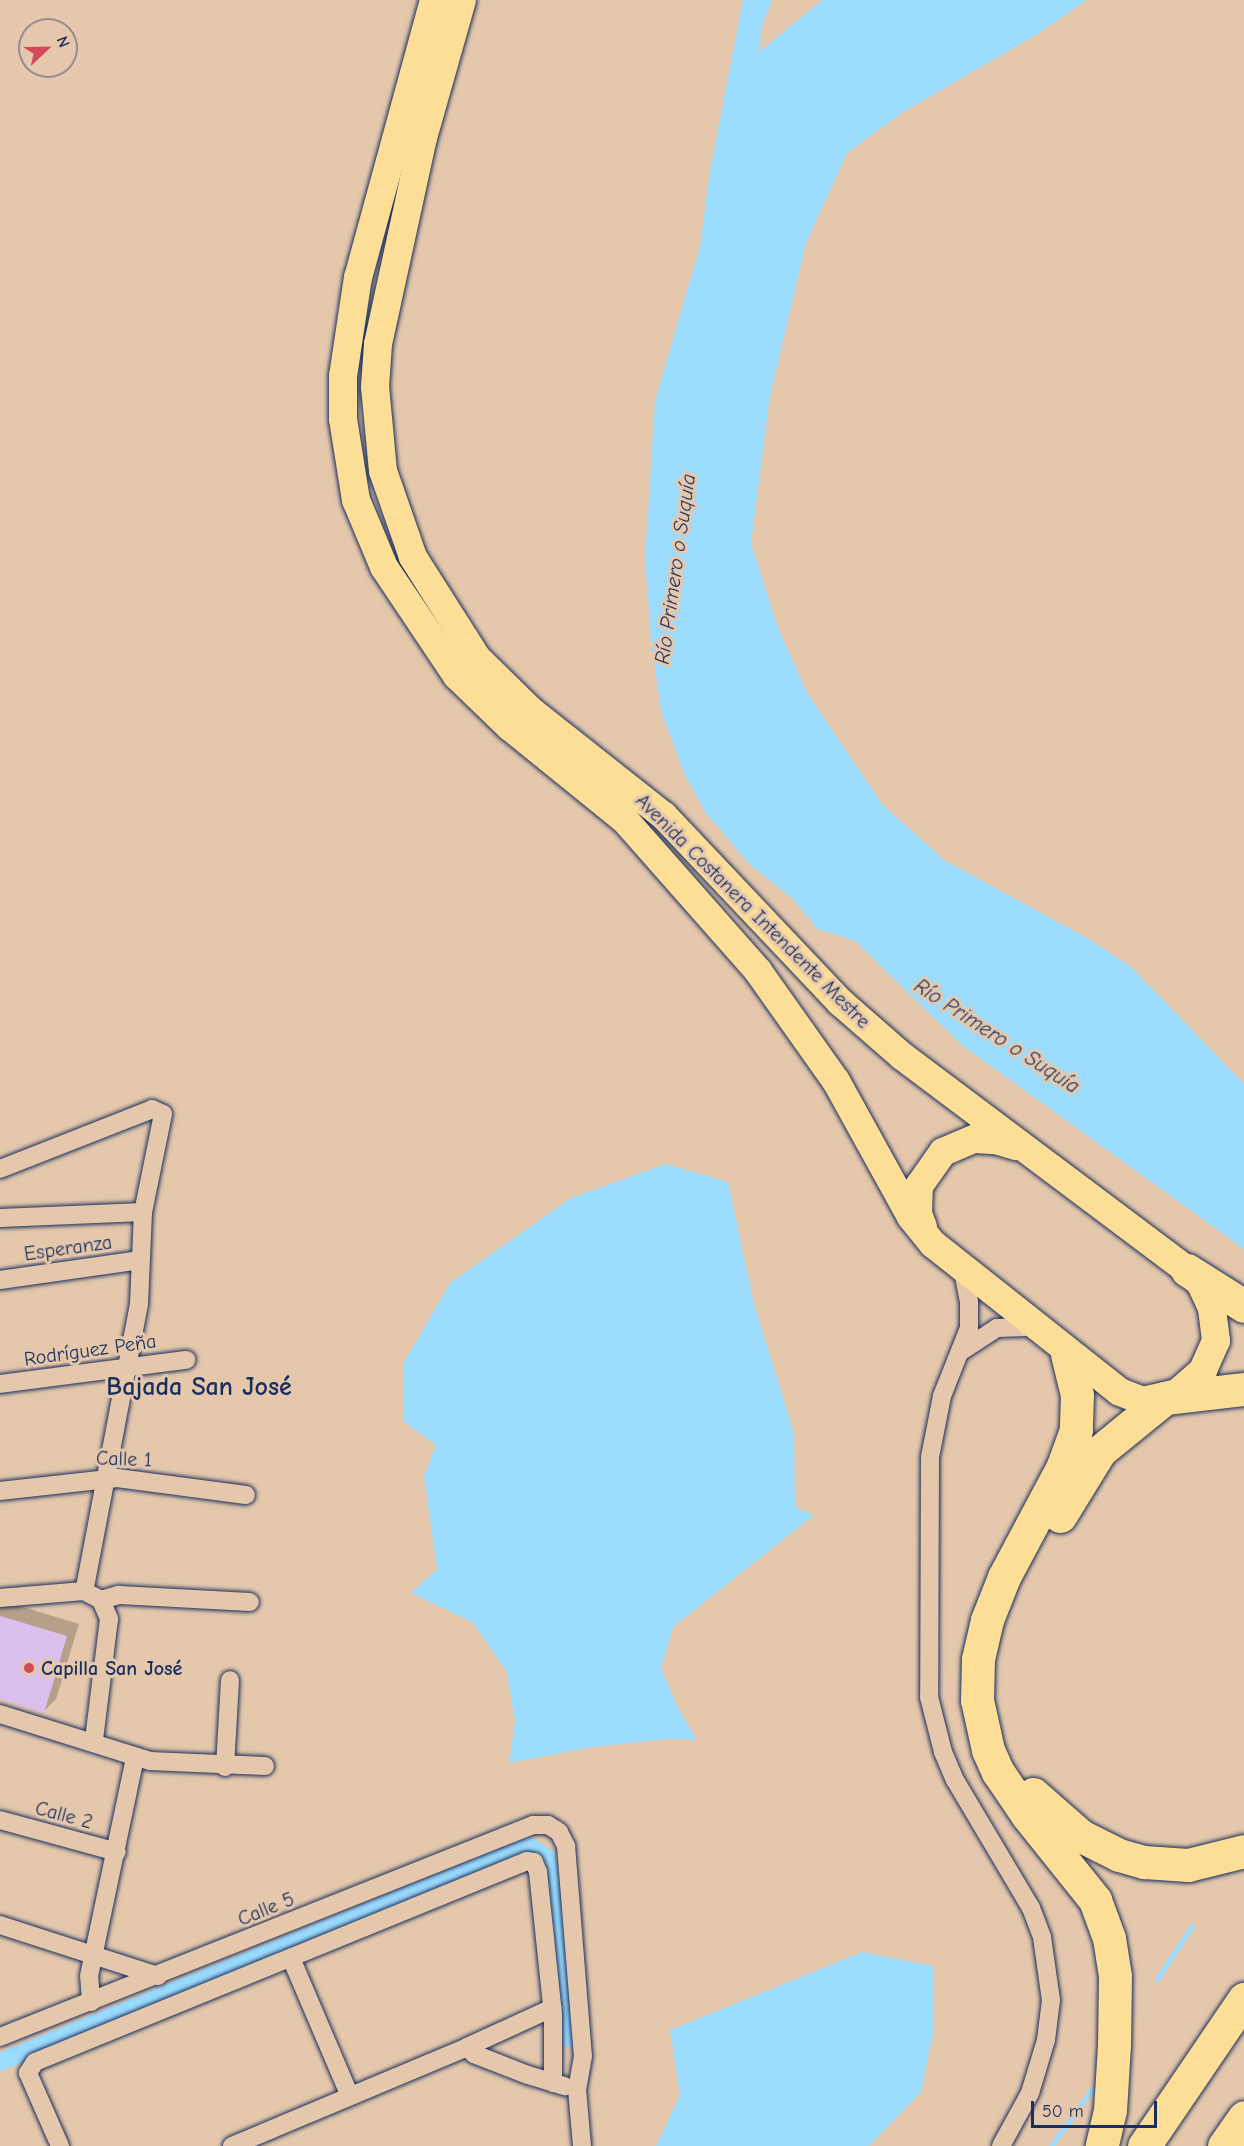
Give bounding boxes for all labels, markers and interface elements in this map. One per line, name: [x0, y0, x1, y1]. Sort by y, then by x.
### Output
north arrow: [18, 18, 78, 78]
text: N: [53, 34, 73, 50]
water label: Río Primero o Suquía: [649, 472, 701, 666]
street label: Avenida Costanera Intendente Mestre: [631, 789, 875, 1033]
water label: Río Primero o Suquía: [910, 973, 1084, 1099]
street label: Esperanza: [23, 1230, 113, 1266]
street label: Rodríguez Peña: [22, 1329, 158, 1371]
district label: Bajada San José: [106, 1372, 292, 1404]
street label: Calle 1: [96, 1446, 152, 1472]
place label: Capilla San José: [41, 1656, 182, 1680]
marker: Capilla San José: [22, 1661, 36, 1675]
street label: Calle 2: [33, 1796, 95, 1834]
street label: Calle 5: [234, 1887, 298, 1931]
scale bar: [1034, 2089, 1160, 2127]
text: 50 m: [1042, 2101, 1084, 2122]

